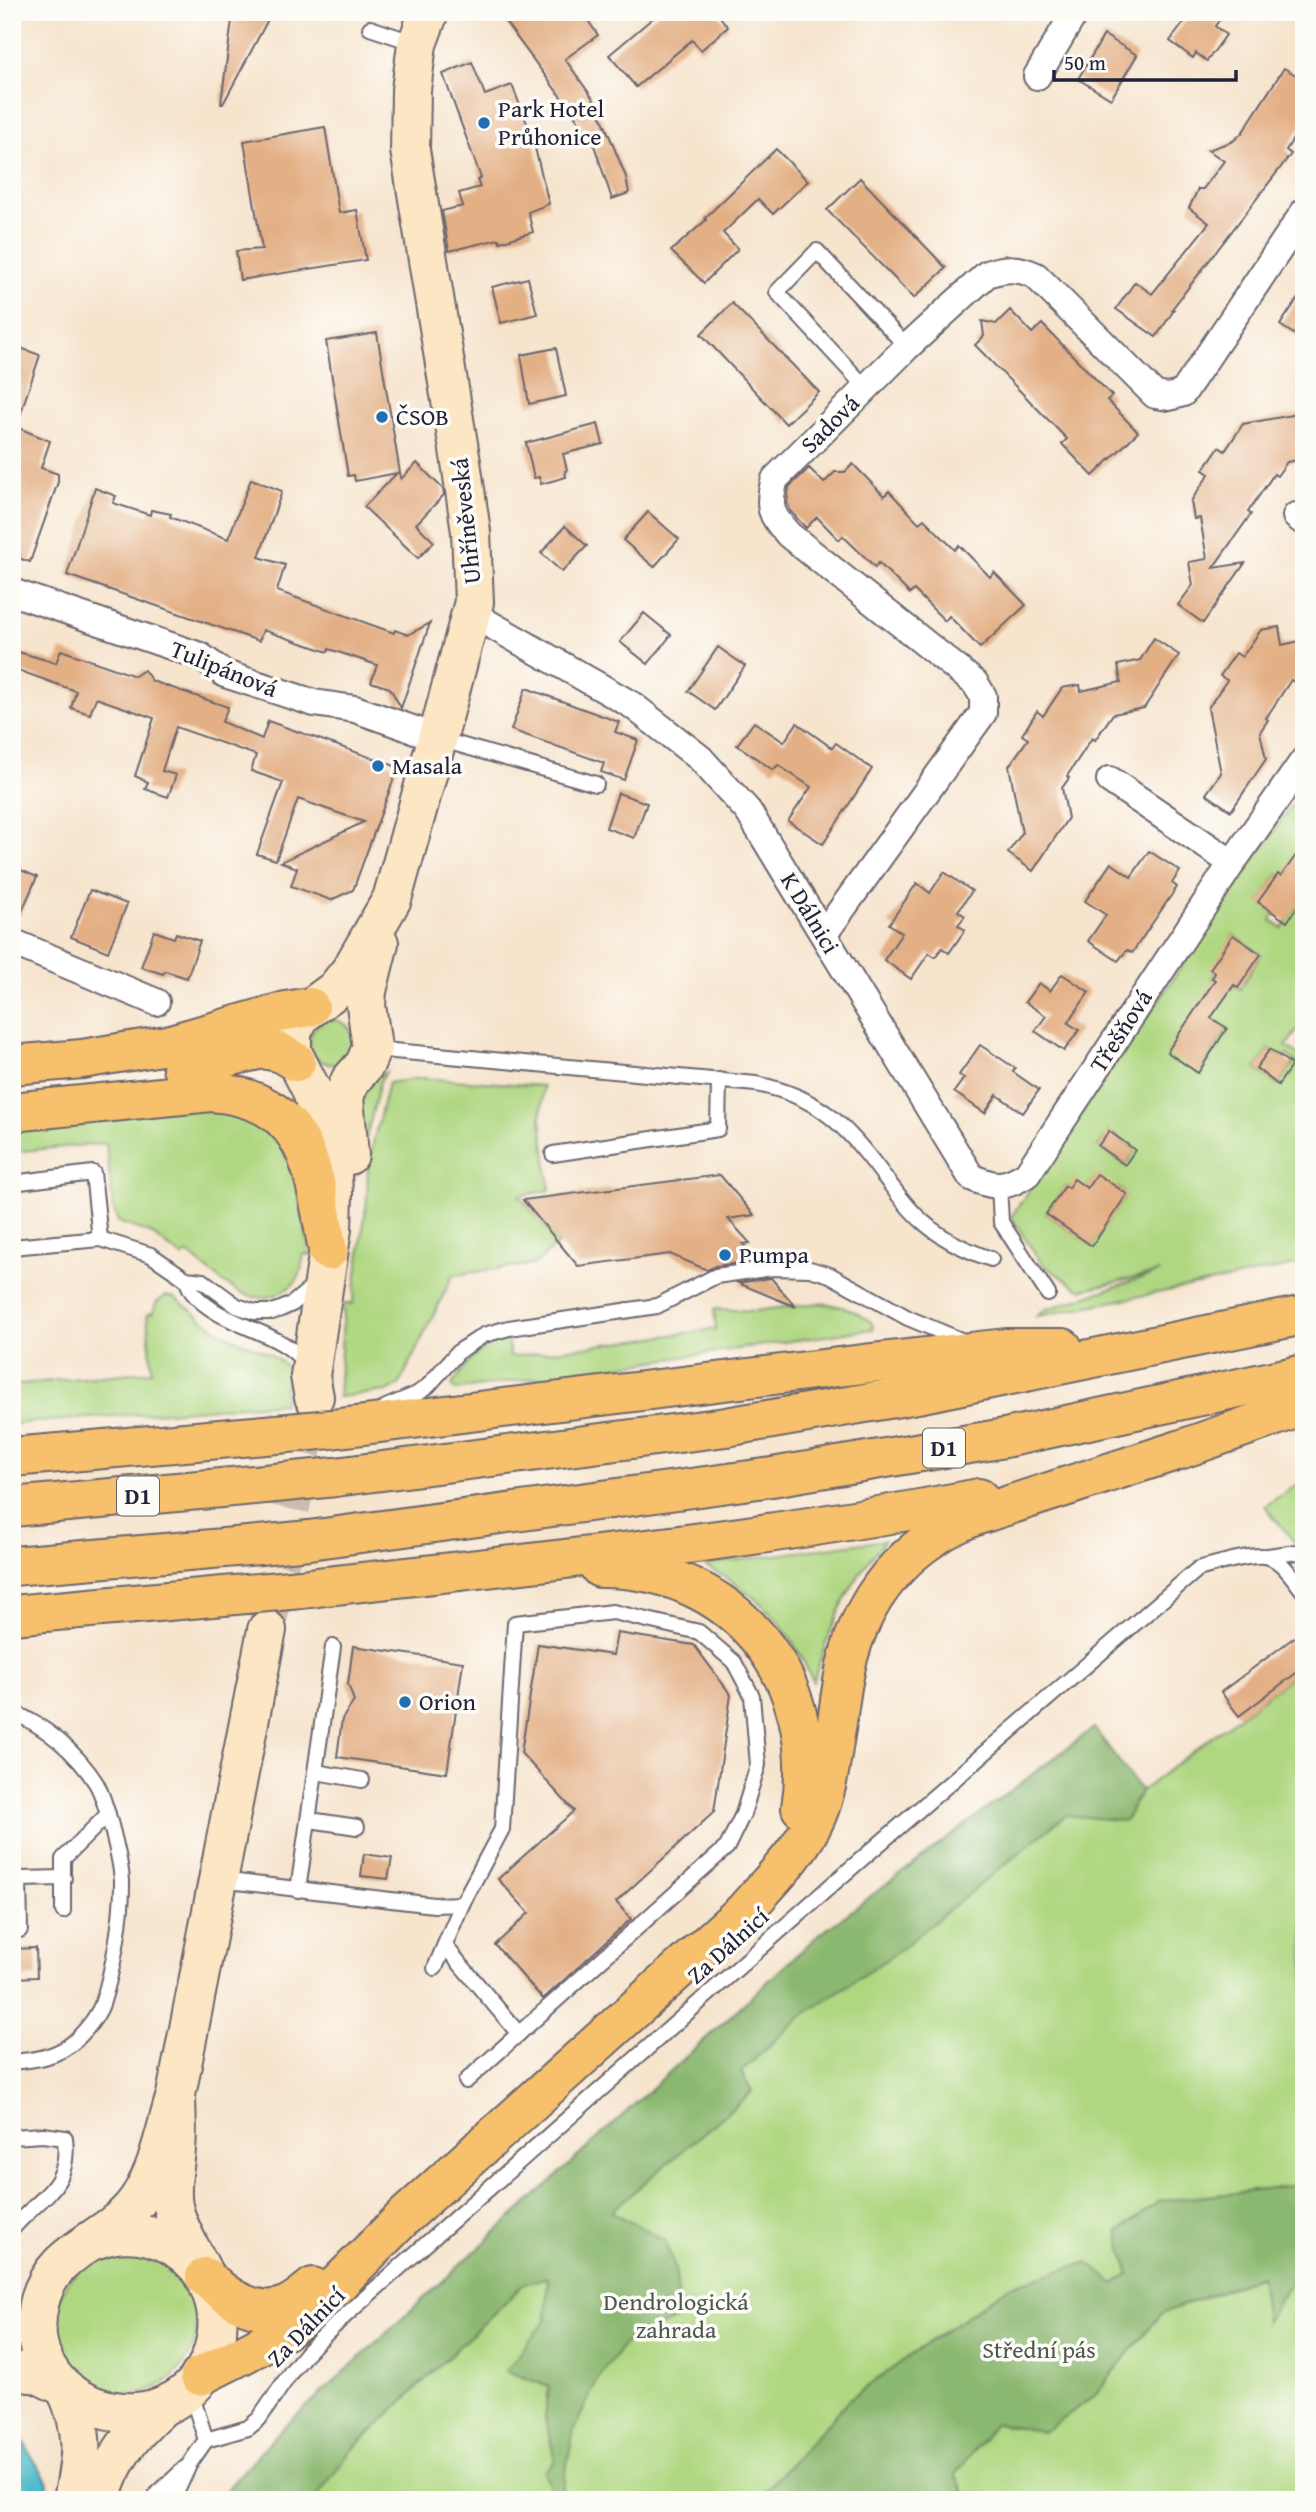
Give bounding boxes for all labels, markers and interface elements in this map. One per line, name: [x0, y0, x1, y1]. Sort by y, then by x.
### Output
scale bar: [1054, 38, 1236, 82]
text: 50 m: [1064, 47, 1106, 78]
place label: Park Hotel Průhonice: [498, 91, 605, 154]
marker: Park Hotel Průhonice: [476, 115, 492, 131]
street label: Sadová: [792, 386, 868, 461]
place label: ČSOB: [396, 399, 449, 434]
marker: ČSOB: [374, 409, 390, 425]
street label: Uhříněveská: [441, 456, 490, 586]
street label: Tulipánová: [165, 631, 284, 706]
place label: Masala: [392, 748, 463, 783]
marker: Masala: [370, 758, 386, 774]
street label: K Dálnici: [772, 865, 849, 960]
street label: Třešňová: [1081, 982, 1161, 1079]
place label: Pumpa: [739, 1237, 809, 1272]
marker: Pumpa: [717, 1247, 733, 1263]
road number: D1: [923, 1428, 965, 1468]
road number: D1: [117, 1476, 159, 1516]
place label: Orion: [419, 1684, 476, 1719]
marker: Orion: [397, 1694, 413, 1710]
street label: Za Dálnicí: [679, 1898, 777, 1992]
street label: Za Dálnicí: [258, 2278, 354, 2375]
park label: Dendrologická zahrada: [603, 2284, 749, 2347]
park label: Střední pás: [982, 2332, 1096, 2367]

